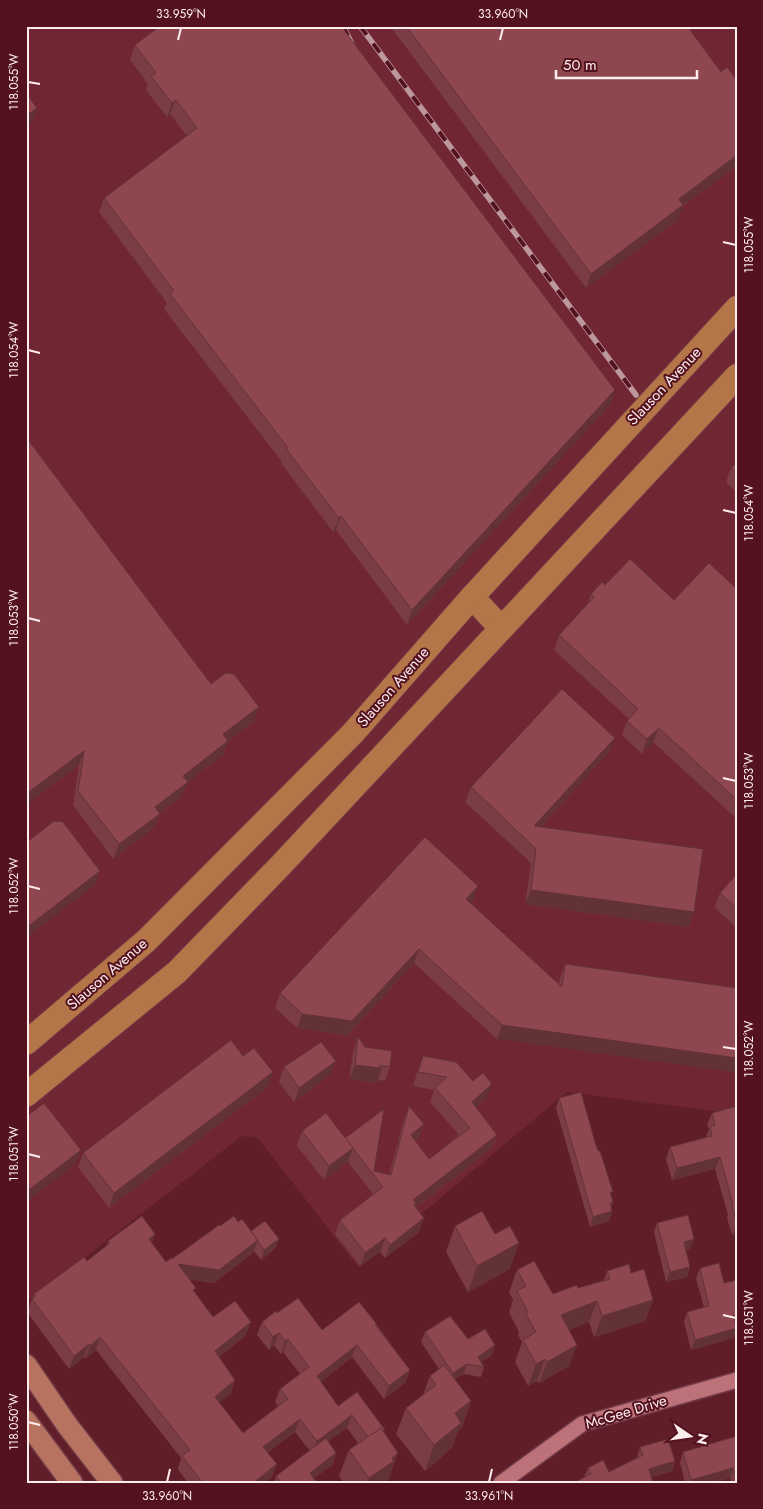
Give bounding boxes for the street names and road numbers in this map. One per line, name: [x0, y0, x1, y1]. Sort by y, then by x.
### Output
street label: Slauson Avenue: [622, 342, 706, 430]
street label: Slauson Avenue: [352, 642, 434, 732]
street label: Slauson Avenue: [62, 933, 152, 1015]
street label: McGee Drive: [582, 1389, 670, 1435]

